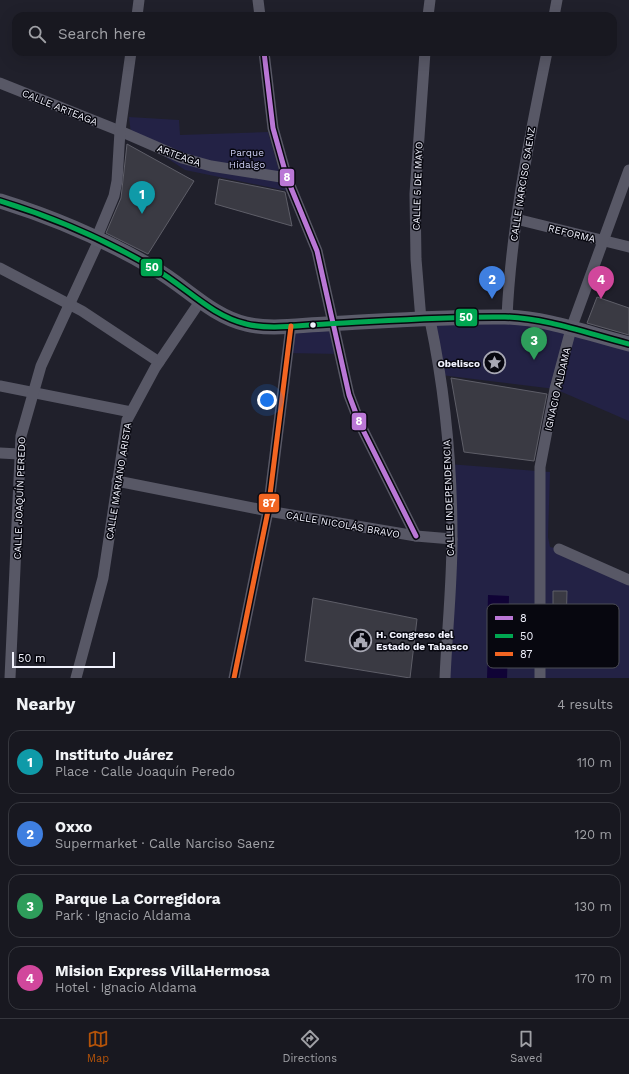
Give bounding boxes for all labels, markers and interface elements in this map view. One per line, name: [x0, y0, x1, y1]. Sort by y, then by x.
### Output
search box: [12, 12, 617, 56]
icon: search: [26, 23, 48, 45]
text: Search here: [58, 25, 146, 43]
street label: CALLE ARTEAGA: [20, 87, 100, 128]
street label: CALLE NARCISO SAENZ: [508, 126, 537, 242]
street label: CALLE 5 DE MAYO: [410, 141, 425, 231]
street label: ARTEAGA: [155, 142, 203, 169]
park label: Parque Hidalgo: [229, 147, 265, 170]
line badge: 8: [279, 168, 295, 187]
text: 8: [284, 171, 291, 184]
pin: 1: [129, 181, 155, 214]
street label: REFORMA: [547, 222, 597, 245]
line badge: 50: [140, 258, 163, 277]
text: 50: [145, 261, 159, 274]
pin: 2: [479, 266, 505, 299]
pin: 4: [588, 266, 614, 299]
line badge: 50: [455, 308, 478, 327]
text: 50: [459, 311, 473, 324]
unlabelled marker: [308, 320, 318, 330]
pin: 3: [521, 327, 547, 360]
street label: IGNACIO ALDAMA: [543, 346, 573, 432]
place icon: Obelisco: [482, 350, 508, 376]
place label: Obelisco: [437, 358, 480, 369]
your location: [257, 390, 277, 410]
line badge: 8: [351, 412, 367, 431]
text: 8: [356, 415, 363, 428]
street label: CALLE MARIANO ARISTA: [104, 421, 133, 540]
street label: CALLE JOAQUÍN PEREDO: [12, 436, 27, 560]
street label: CALLE INDEPENDENCIA: [441, 439, 456, 556]
line badge: 87: [258, 493, 280, 513]
text: 87: [262, 497, 276, 510]
street label: CALLE NICOLÁS BRAVO: [285, 509, 401, 540]
legend: [487, 604, 619, 668]
text: 8: [520, 612, 527, 625]
public building icon: H. Congreso del Estado de Tabasco: [348, 627, 374, 653]
place label: H. Congreso del Estado de Tabasco: [376, 629, 468, 652]
text: 50: [520, 630, 533, 643]
text: 87: [520, 648, 533, 661]
scale bar: [12, 650, 115, 669]
text: 50 m: [18, 652, 45, 665]
text: Nearby: [16, 694, 75, 714]
text: 4 results: [557, 697, 613, 712]
text: Instituto Juárez: [55, 746, 173, 764]
text: 1: [27, 755, 33, 770]
text: 110 m: [577, 755, 612, 770]
text: Place · Calle Joaquín Peredo: [55, 764, 235, 779]
text: Oxxo: [55, 818, 92, 836]
text: 2: [26, 827, 34, 842]
text: 120 m: [574, 827, 612, 842]
text: Supermarket · Calle Narciso Saenz: [55, 836, 275, 851]
text: Parque La Corregidora: [55, 890, 221, 908]
text: 3: [26, 899, 34, 914]
text: 130 m: [574, 899, 612, 914]
text: Park · Ignacio Aldama: [55, 908, 191, 923]
text: Mision Express VillaHermosa: [55, 962, 270, 980]
text: 4: [26, 971, 34, 986]
text: 170 m: [575, 971, 612, 986]
text: Hotel · Ignacio Aldama: [55, 980, 197, 995]
tab: Map: [87, 1028, 109, 1065]
tab: Directions: [283, 1028, 337, 1065]
tab: Saved: [510, 1028, 542, 1065]

